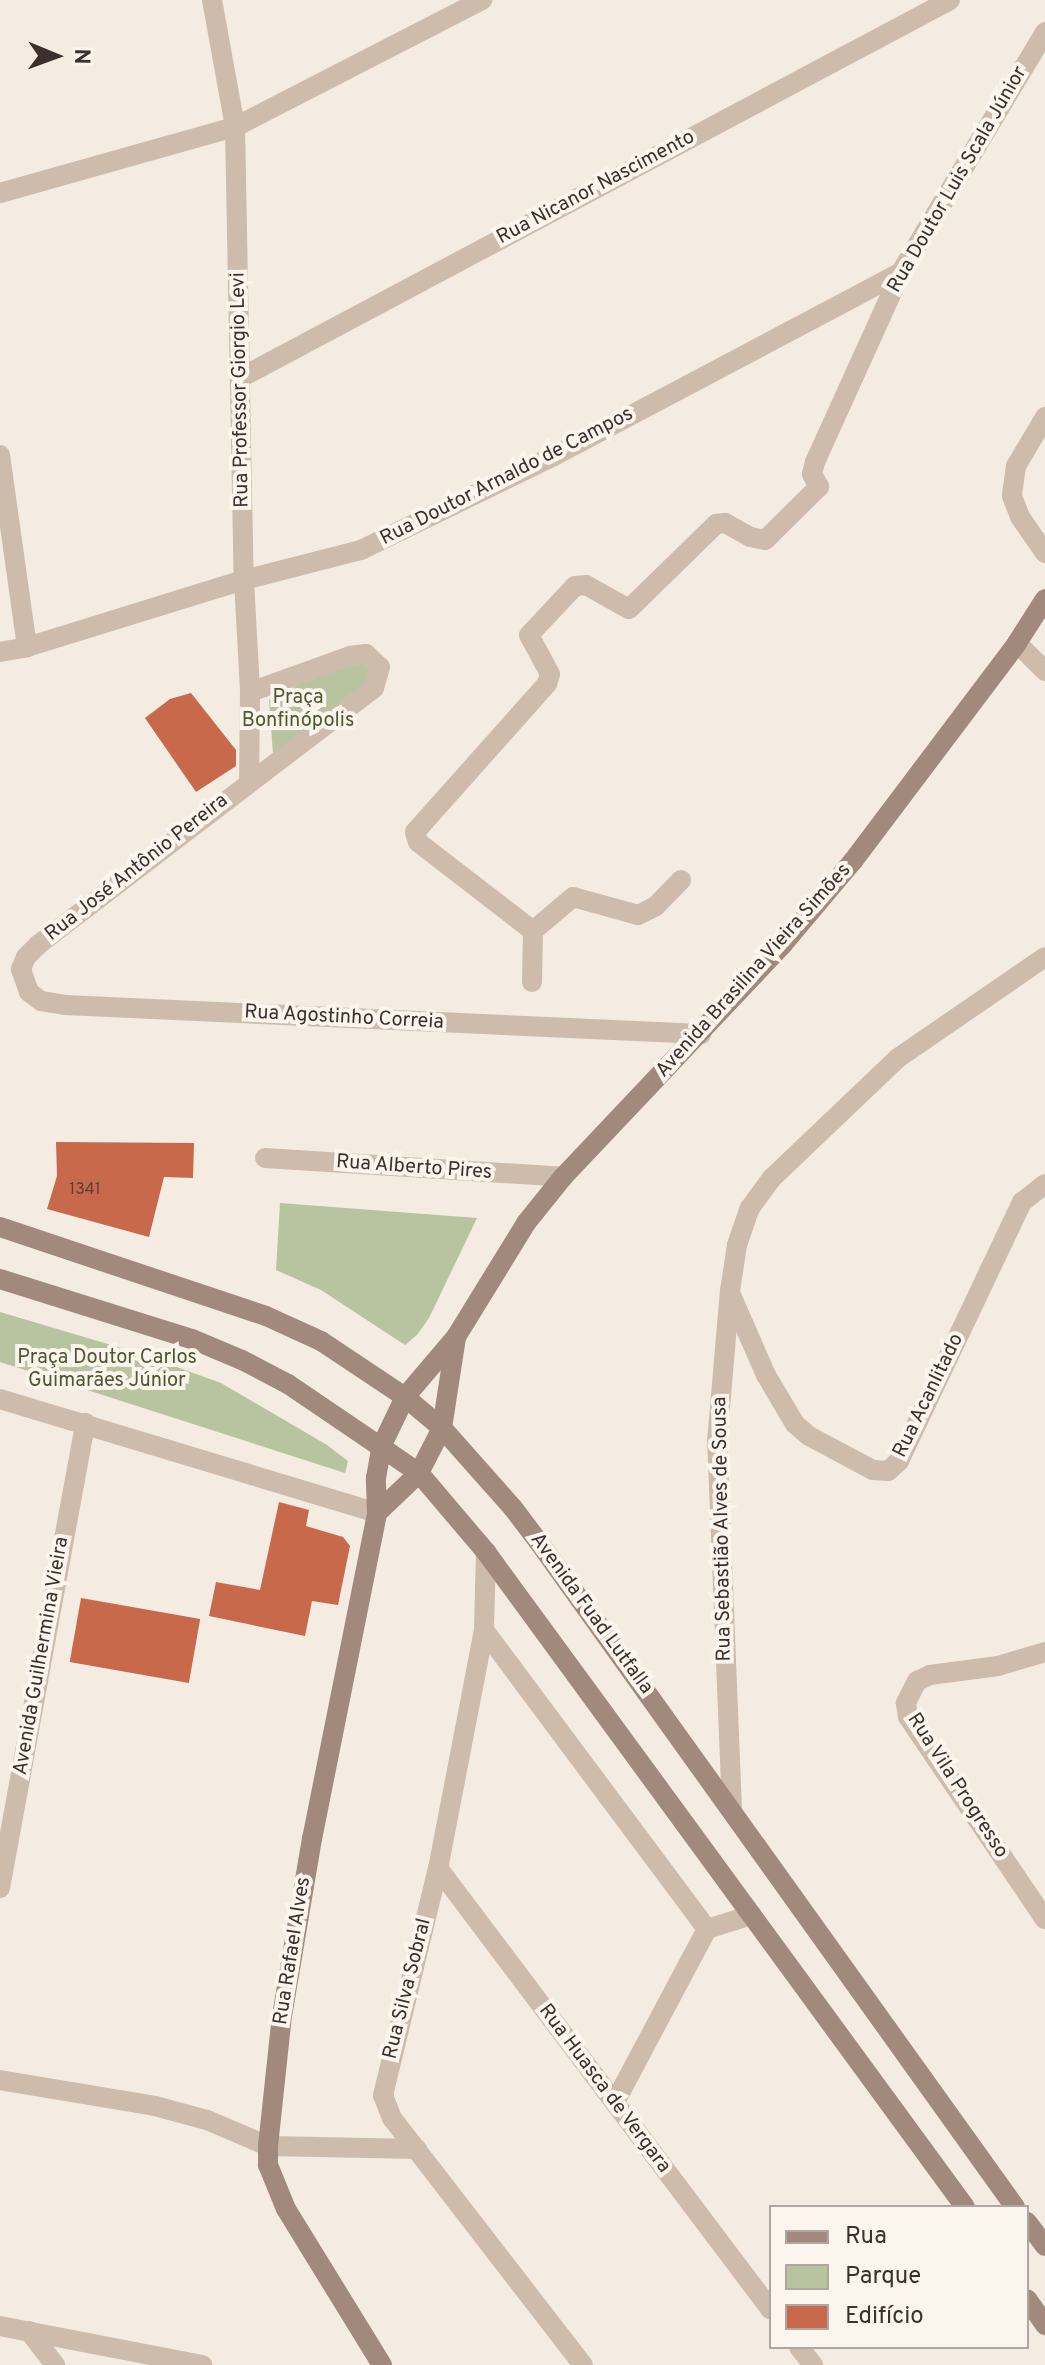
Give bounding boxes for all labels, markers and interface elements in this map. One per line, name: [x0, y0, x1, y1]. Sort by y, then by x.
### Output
north arrow: [16, 16, 96, 96]
text: N: [67, 48, 94, 65]
street label: Rua Doutor Luis Scala Júnior: [883, 62, 1033, 298]
street label: Rua Nicanor Nascimento: [493, 126, 699, 250]
street label: Rua Professor Giorgio Levi: [227, 272, 255, 508]
street label: Rua Doutor Arnaldo de Campos: [376, 402, 638, 552]
park label: Praça Bonfinópolis: [242, 687, 354, 734]
street label: Rua José Antônio Pereira: [40, 789, 234, 947]
street label: Avenida Brasilina Vieira Simões: [651, 859, 857, 1083]
street label: Rua Agostinho Correia: [243, 1001, 445, 1035]
street label: Rua Alberto Pires: [335, 1151, 493, 1185]
house number: 1341: [69, 1180, 101, 1200]
street label: Rua Acanlitado: [888, 1330, 970, 1462]
park label: Praça Doutor Carlos Guimarães Júnior: [17, 1346, 197, 1393]
street label: Rua Sebastião Alves de Sousa: [709, 1396, 737, 1662]
street label: Avenida Fuad Lutfalla: [525, 1529, 657, 1699]
street label: Avenida Guilhermina Vieira: [9, 1535, 75, 1777]
street label: Rua Vila Progresso: [901, 1709, 1013, 1863]
street label: Rua Rafael Alves: [269, 1875, 317, 2027]
street label: Rua Silva Sobral: [379, 1916, 437, 2062]
street label: Rua Huasca de Vergara: [532, 2000, 676, 2178]
legend: [769, 2205, 1029, 2349]
text: Rua: [845, 2222, 887, 2252]
text: Parque: [845, 2262, 921, 2292]
text: Edifício: [845, 2302, 924, 2332]

